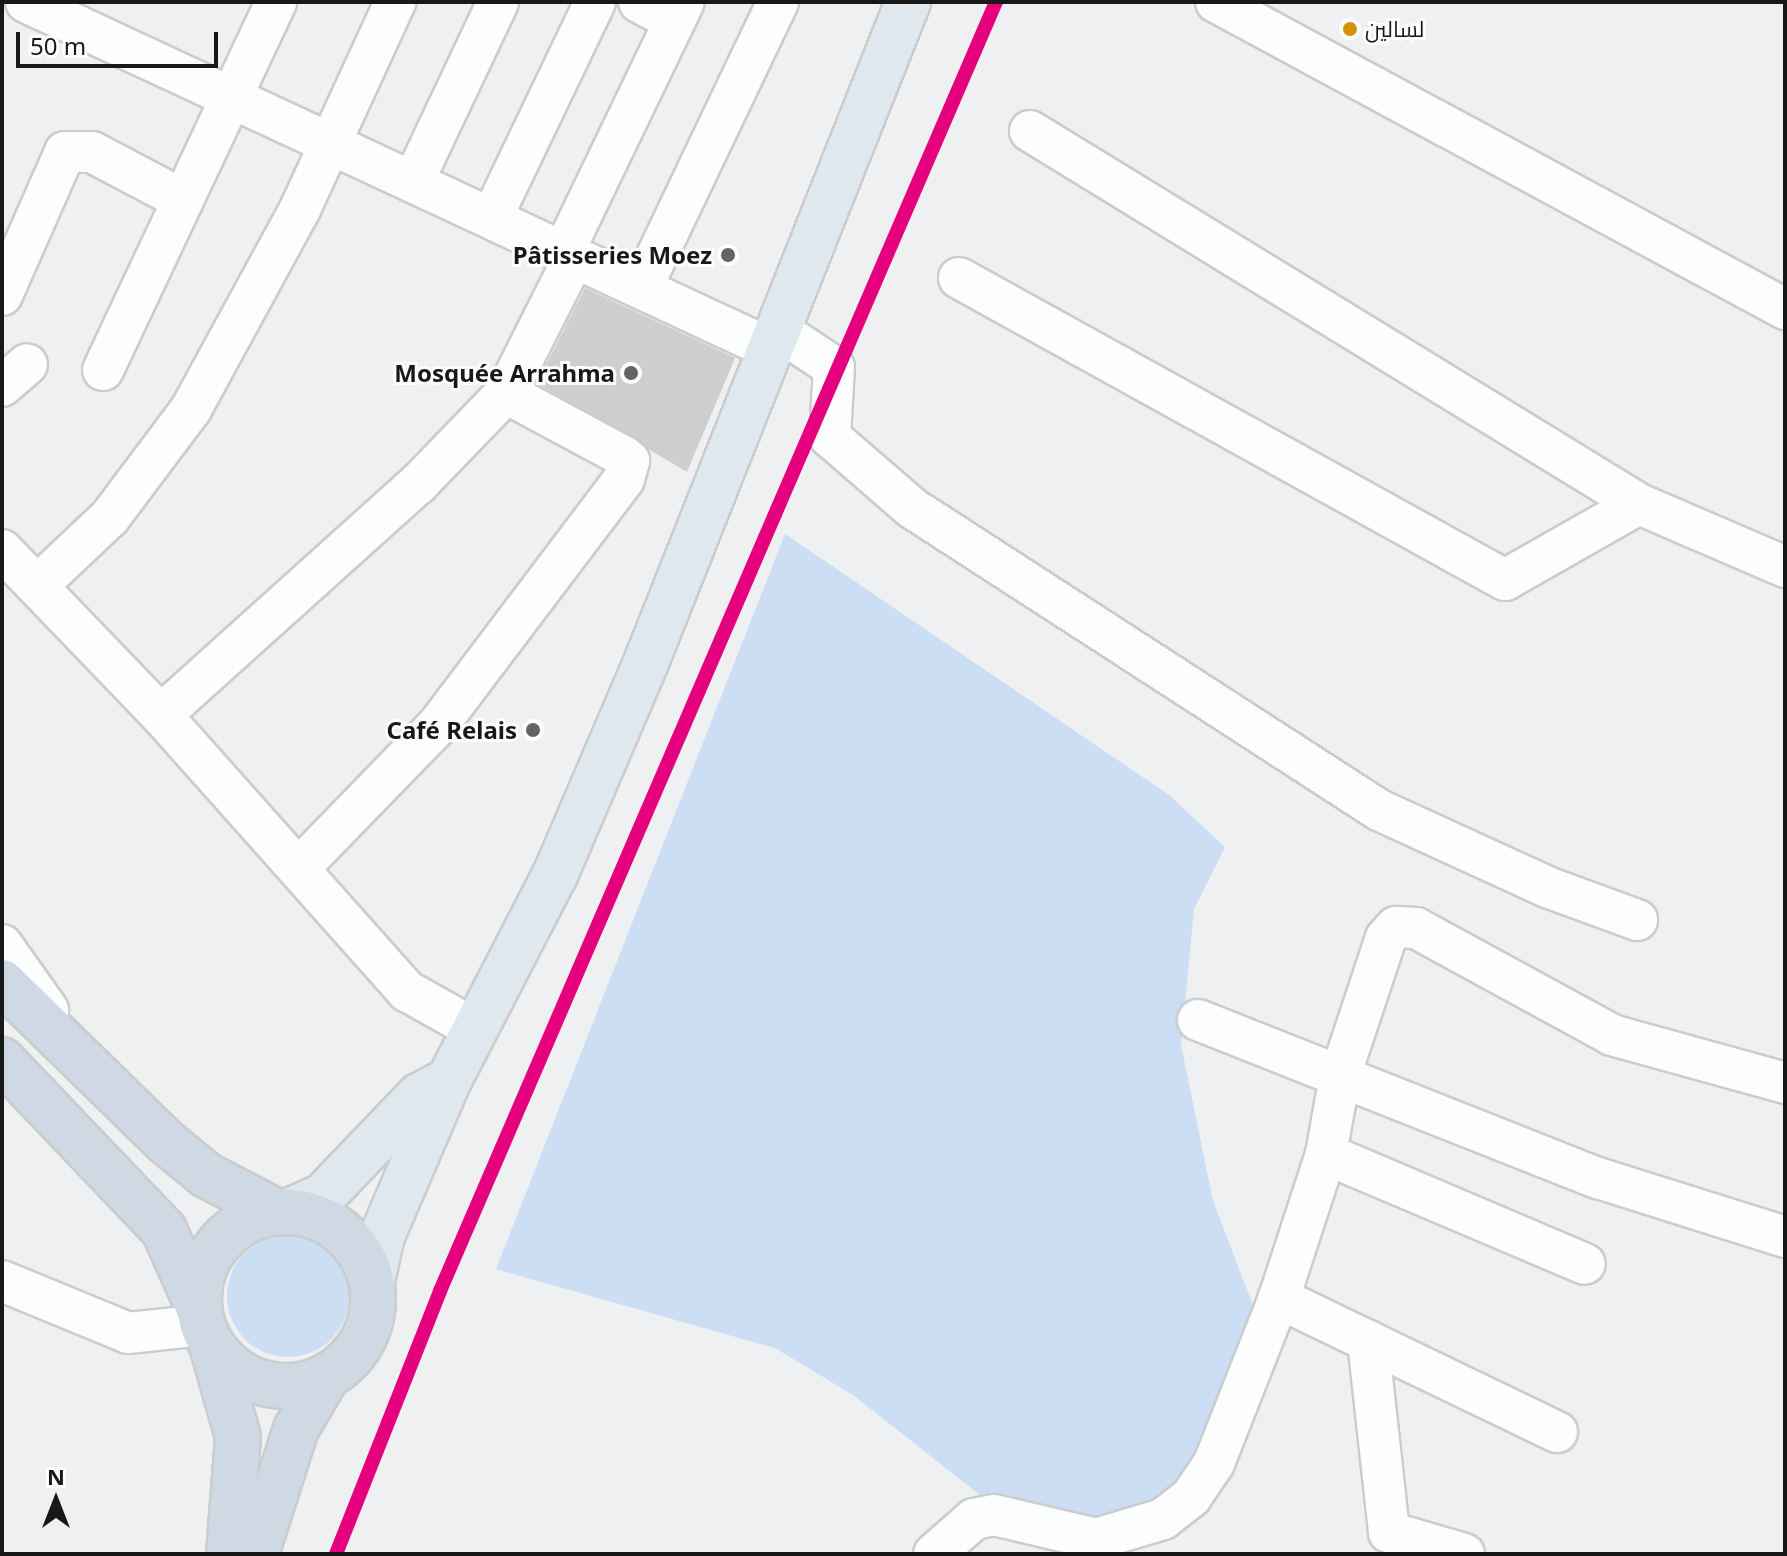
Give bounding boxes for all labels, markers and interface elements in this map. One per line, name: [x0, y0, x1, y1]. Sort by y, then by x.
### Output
scale bar: [20, 16, 222, 66]
place label: لسالين: [1365, 16, 1424, 42]
marker: لسالين: [1342, 21, 1358, 37]
text: 50 m: [30, 29, 86, 62]
place label: Pâtisseries Moez: [513, 241, 712, 269]
marker: Pâtisseries Moez: [719, 246, 737, 264]
place label: Mosquée Arrahma: [394, 359, 615, 387]
marker: Mosquée Arrahma: [622, 364, 640, 382]
place label: Café Relais: [387, 716, 517, 744]
marker: Café Relais: [524, 721, 542, 739]
north arrow: [16, 1460, 96, 1540]
text: N: [47, 1461, 65, 1491]

